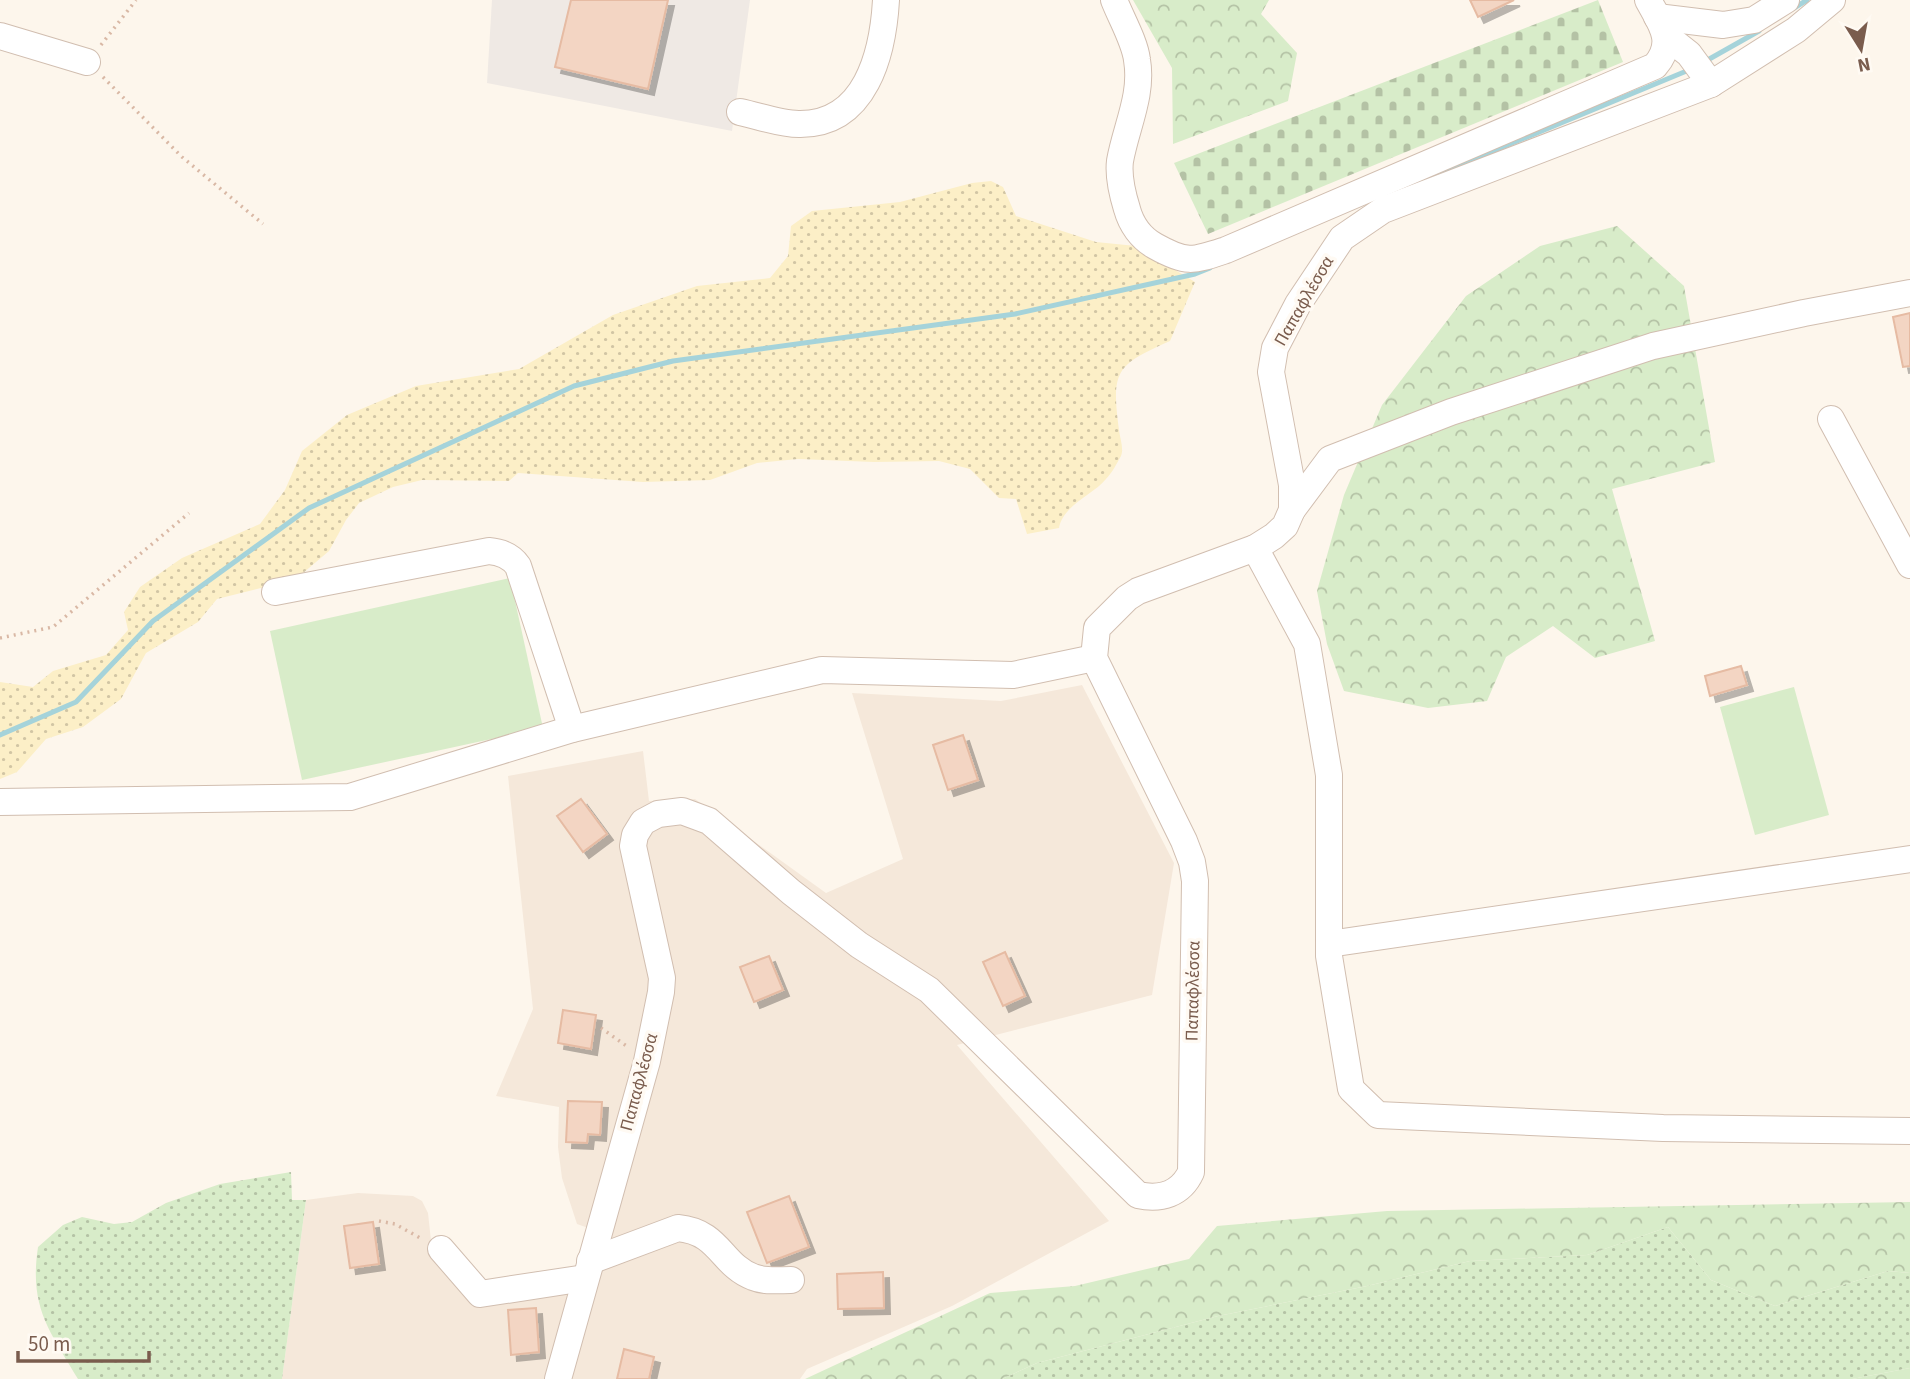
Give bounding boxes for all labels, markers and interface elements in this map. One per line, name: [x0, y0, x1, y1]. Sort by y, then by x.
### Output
north arrow: [1826, 14, 1896, 84]
text: N: [1855, 50, 1873, 79]
street label: Παπαφλέσσα: [1268, 251, 1340, 351]
street label: Παπαφλέσσα: [1180, 941, 1206, 1041]
street label: Παπαφλέσσα: [614, 1030, 664, 1134]
scale bar: [18, 1320, 149, 1364]
text: 50 m: [28, 1329, 70, 1359]

